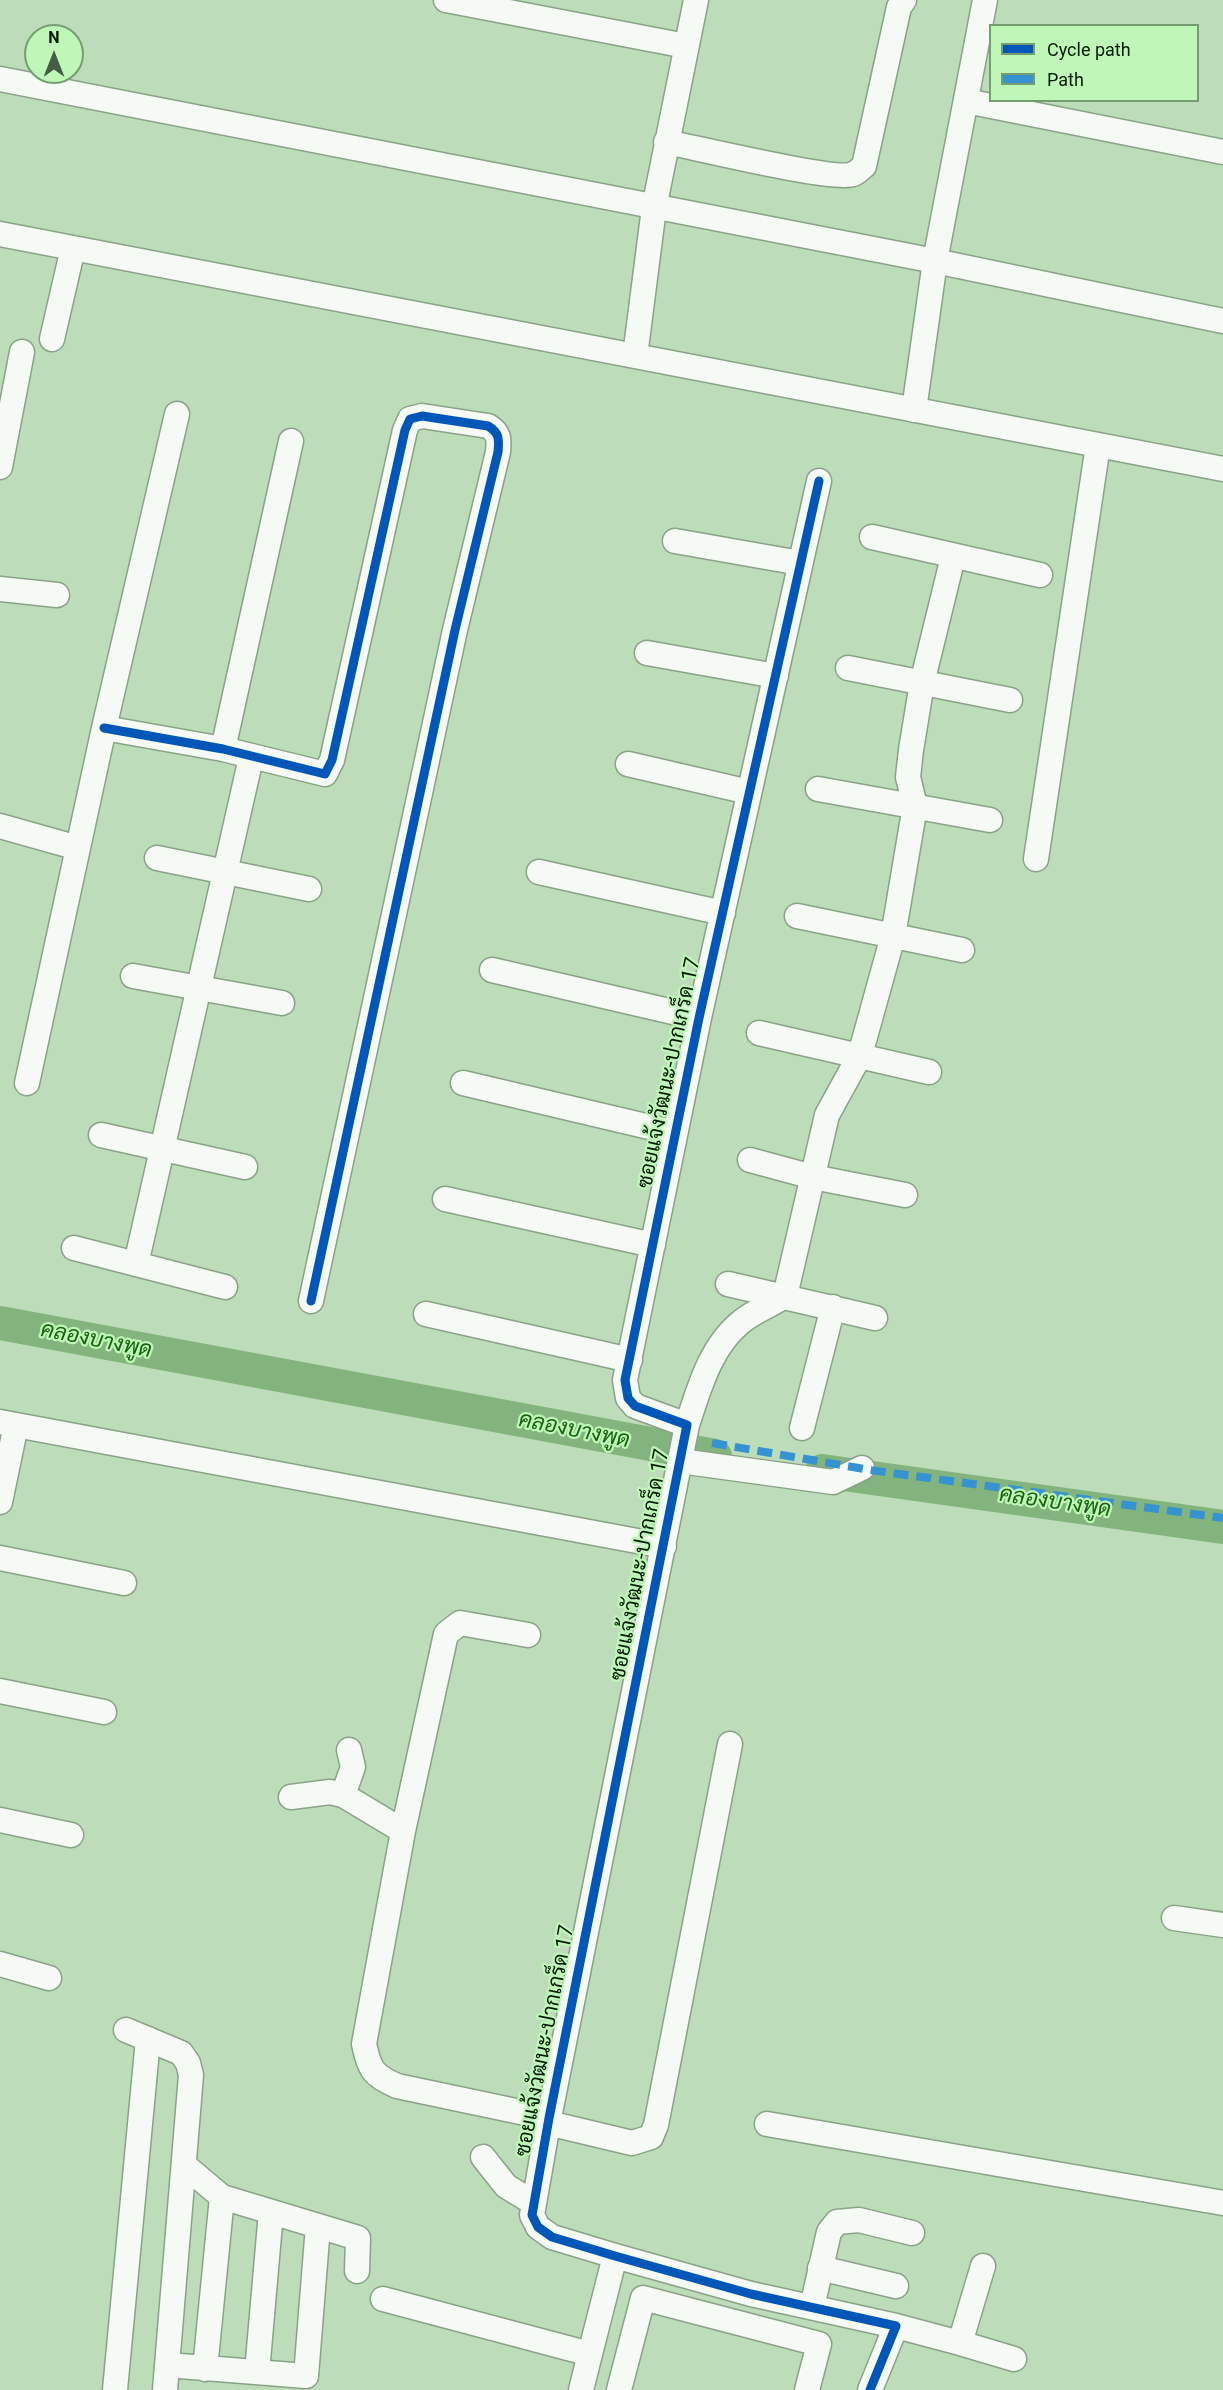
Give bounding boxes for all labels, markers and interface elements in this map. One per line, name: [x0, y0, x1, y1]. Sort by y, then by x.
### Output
north arrow: [24, 24, 84, 84]
legend: [989, 24, 1199, 102]
text: N: [48, 28, 60, 47]
text: Cycle path: [1047, 39, 1131, 60]
text: Path: [1047, 69, 1084, 90]
street label: ซอยแจ้งวัฒนะ-ปากเกร็ด 17: [633, 955, 707, 1191]
water label: คลองบางพูด: [38, 1317, 154, 1365]
water label: คลองบางพูด: [516, 1407, 632, 1455]
street label: ซอยแจ้งวัฒนะ-ปากเกร็ด 17: [606, 1447, 676, 1683]
water label: คลองบางพูด: [997, 1482, 1113, 1524]
street label: ซอยแจ้งวัฒนะ-ปากเกร็ด 17: [511, 1923, 581, 2159]

